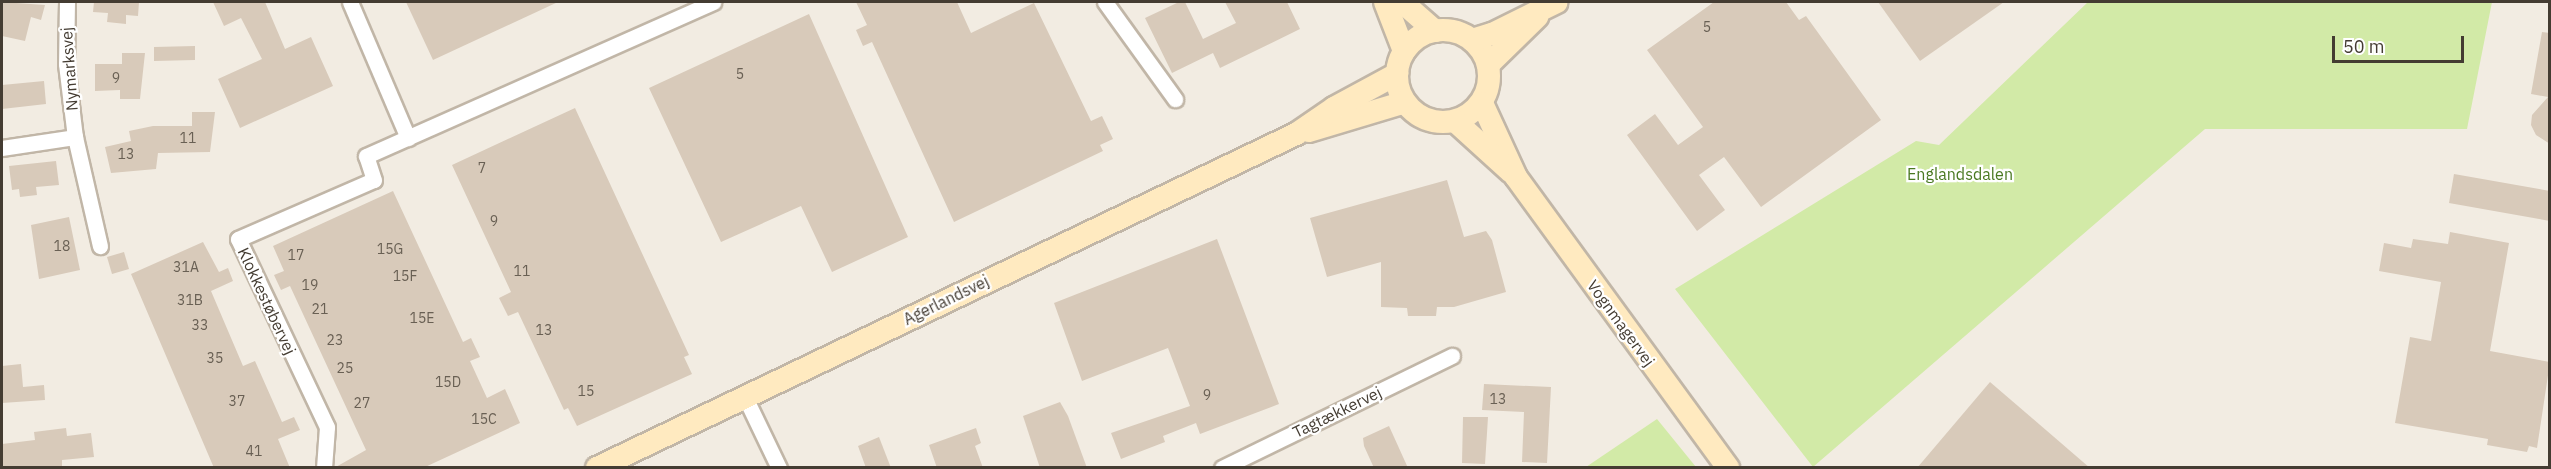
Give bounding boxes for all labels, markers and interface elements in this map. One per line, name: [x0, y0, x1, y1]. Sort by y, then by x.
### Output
house number: 5: [1703, 19, 1711, 35]
scale bar: [2335, 24, 2467, 62]
street label: Nymarksvej: [56, 26, 82, 112]
text: 50 m: [2343, 35, 2385, 58]
house number: 5: [736, 66, 744, 82]
house number: 9: [112, 70, 120, 86]
house number: 11: [180, 130, 196, 146]
house number: 13: [118, 146, 134, 162]
house number: 7: [478, 160, 486, 176]
park label: Englandsdalen: [1907, 164, 2013, 184]
house number: 9: [490, 213, 498, 229]
house number: 18: [54, 238, 70, 254]
house number: 15G: [377, 241, 403, 257]
street label: Klokkestøbervej: [234, 244, 300, 358]
house number: 17: [288, 247, 304, 263]
house number: 31A: [173, 259, 199, 275]
house number: 11: [514, 263, 530, 279]
house number: 15F: [393, 268, 417, 284]
street label: Agerlandsvej: [900, 271, 992, 329]
street label: Vognmagervej: [1583, 276, 1659, 370]
house number: 19: [302, 277, 318, 293]
house number: 31B: [177, 292, 203, 308]
house number: 21: [312, 301, 328, 317]
house number: 15E: [410, 310, 434, 326]
house number: 33: [192, 317, 208, 333]
house number: 13: [536, 322, 552, 338]
house number: 23: [327, 332, 343, 348]
house number: 35: [207, 350, 223, 366]
house number: 25: [337, 360, 353, 376]
house number: 15D: [435, 374, 461, 390]
street label: Tagtækkervej: [1289, 382, 1385, 442]
house number: 15: [578, 383, 594, 399]
house number: 9: [1203, 387, 1211, 403]
house number: 13: [1490, 391, 1506, 407]
house number: 37: [229, 393, 245, 409]
house number: 27: [354, 395, 370, 411]
house number: 15C: [471, 411, 497, 427]
house number: 41: [246, 443, 262, 459]

